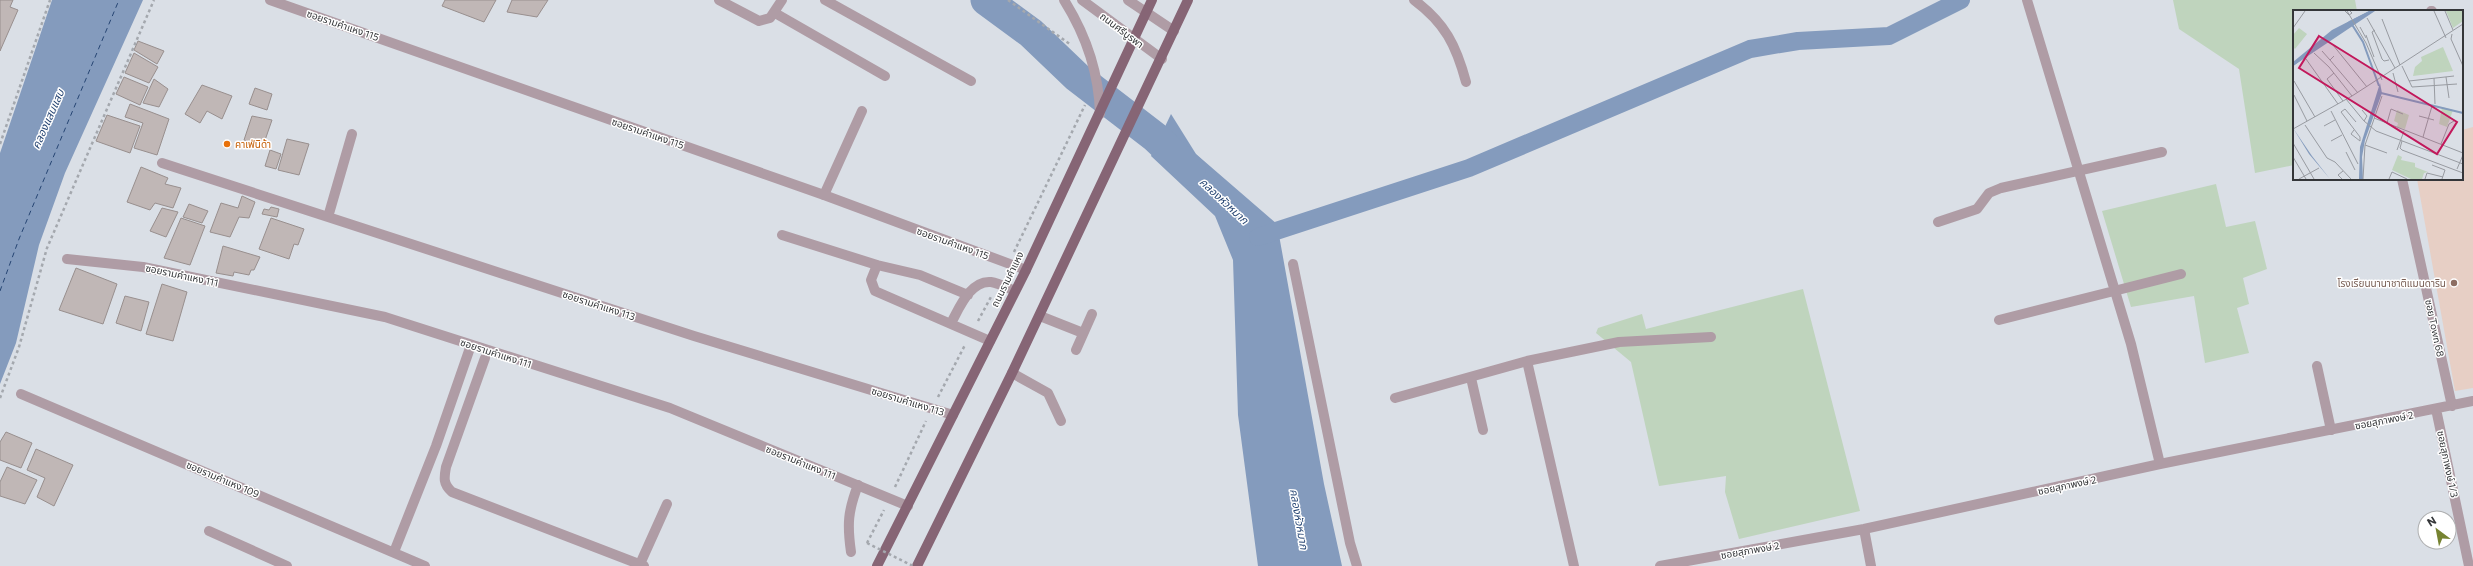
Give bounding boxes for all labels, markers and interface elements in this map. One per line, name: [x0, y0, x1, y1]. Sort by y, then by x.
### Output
street label: ซอยรามคำแหง 115: [305, 7, 381, 43]
street label: ถนนศรีบูรพา: [1097, 10, 1146, 51]
inset map: [2293, 10, 2463, 180]
water label: คลองแสนแสบ: [29, 86, 67, 150]
street label: ซอยรามคำแหง 115: [610, 115, 686, 151]
place label: คาเฟ่นิด้า: [235, 138, 271, 150]
marker: คาเฟ่นิด้า: [222, 139, 232, 149]
water label: คลองหัวหมาก: [1197, 175, 1252, 227]
street label: ซอยรามคำแหง 115: [915, 224, 991, 262]
street label: ถนนรามคำแหง: [988, 249, 1026, 309]
street label: ซอยรามคำแหง 111: [144, 261, 220, 289]
place label: โรงเรียนนานาชาติแมนดาริน: [2337, 277, 2446, 289]
marker: โรงเรียนนานาชาติแมนดาริน: [2449, 278, 2459, 288]
street label: ซอยรามคำแหง 113: [561, 288, 637, 322]
street label: ซอย Town 68: [2423, 298, 2447, 358]
street label: ซอยรามคำแหง 111: [459, 336, 533, 370]
street label: ซอยรามคำแหง 113: [870, 384, 946, 418]
street label: ซอยสุภาพงษ์ 2: [2354, 408, 2415, 433]
street label: ซอยสุภาพงษ์ 1/3: [2434, 429, 2461, 499]
street label: ซอยรามคำแหง 111: [764, 443, 838, 481]
street label: ซอยรามคำแหง 109: [185, 458, 261, 500]
street label: ซอยสุภาพงษ์ 2: [2037, 473, 2098, 498]
water label: คลองหัวหมาก: [1288, 488, 1311, 551]
north arrow: [2417, 510, 2457, 550]
text: N: [2424, 513, 2438, 529]
street label: ซอยสุภาพงษ์ 2: [1720, 539, 1781, 562]

